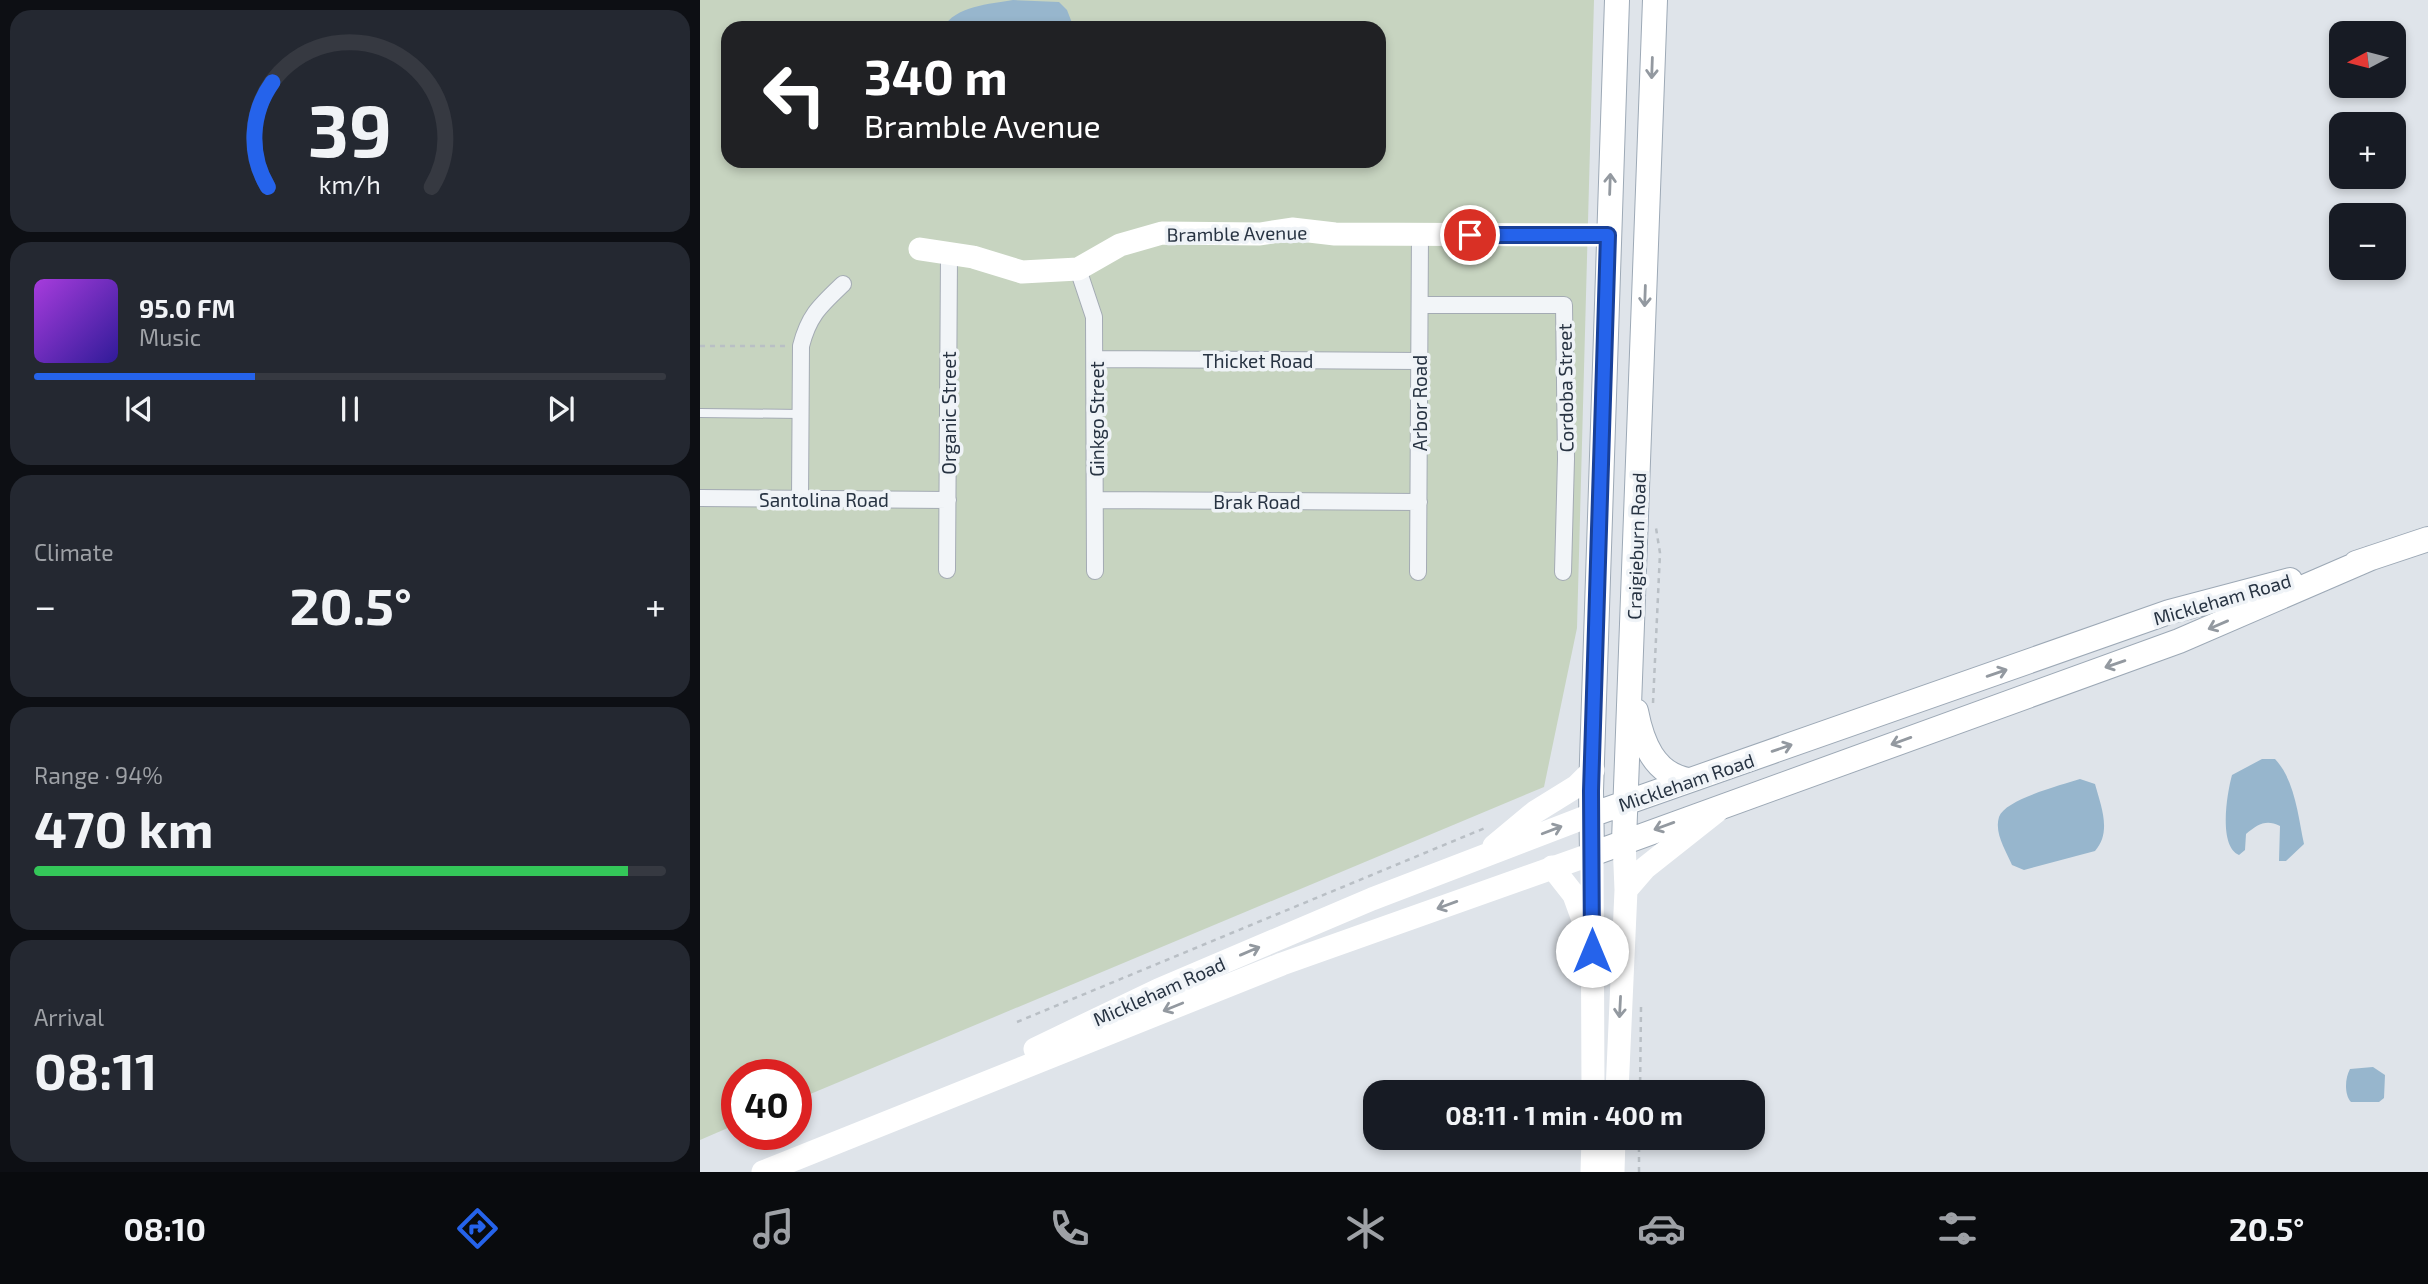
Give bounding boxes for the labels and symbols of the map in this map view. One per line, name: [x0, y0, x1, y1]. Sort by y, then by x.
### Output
north arrow: [2329, 21, 2406, 98]
one-way arrow: [1646, 56, 1659, 79]
one-way arrow: [1603, 173, 1616, 196]
pin: [1440, 205, 1500, 265]
street label: Bramble Avenue: [1167, 220, 1307, 246]
one-way arrow: [1638, 284, 1651, 307]
street label: Cordoba Street: [1552, 323, 1578, 453]
street label: Thicket Road: [1203, 349, 1313, 372]
street label: Organic Street: [937, 351, 960, 475]
street label: Arbor Road: [1408, 355, 1431, 451]
street label: Ginkgo Street: [1085, 361, 1108, 477]
street label: Craigieburn Road: [1622, 472, 1650, 620]
street label: Santolina Road: [759, 488, 889, 511]
street label: Brak Road: [1213, 490, 1301, 513]
street label: Mickleham Road: [2150, 568, 2294, 630]
one-way arrow: [2208, 619, 2230, 632]
one-way arrow: [2104, 659, 2126, 671]
one-way arrow: [1985, 666, 2007, 678]
one-way arrow: [1890, 736, 1912, 748]
one-way arrow: [1771, 741, 1793, 753]
street label: Mickleham Road: [1615, 748, 1757, 816]
one-way arrow: [1653, 821, 1675, 833]
one-way arrow: [1541, 822, 1563, 835]
one-way arrow: [1436, 900, 1458, 912]
position arrow: [1555, 914, 1629, 988]
one-way arrow: [1239, 943, 1260, 956]
street label: Mickleham Road: [1089, 952, 1229, 1030]
one-way arrow: [1614, 995, 1627, 1018]
one-way arrow: [1162, 1002, 1184, 1015]
speed limit sign: 40: [721, 1059, 812, 1150]

